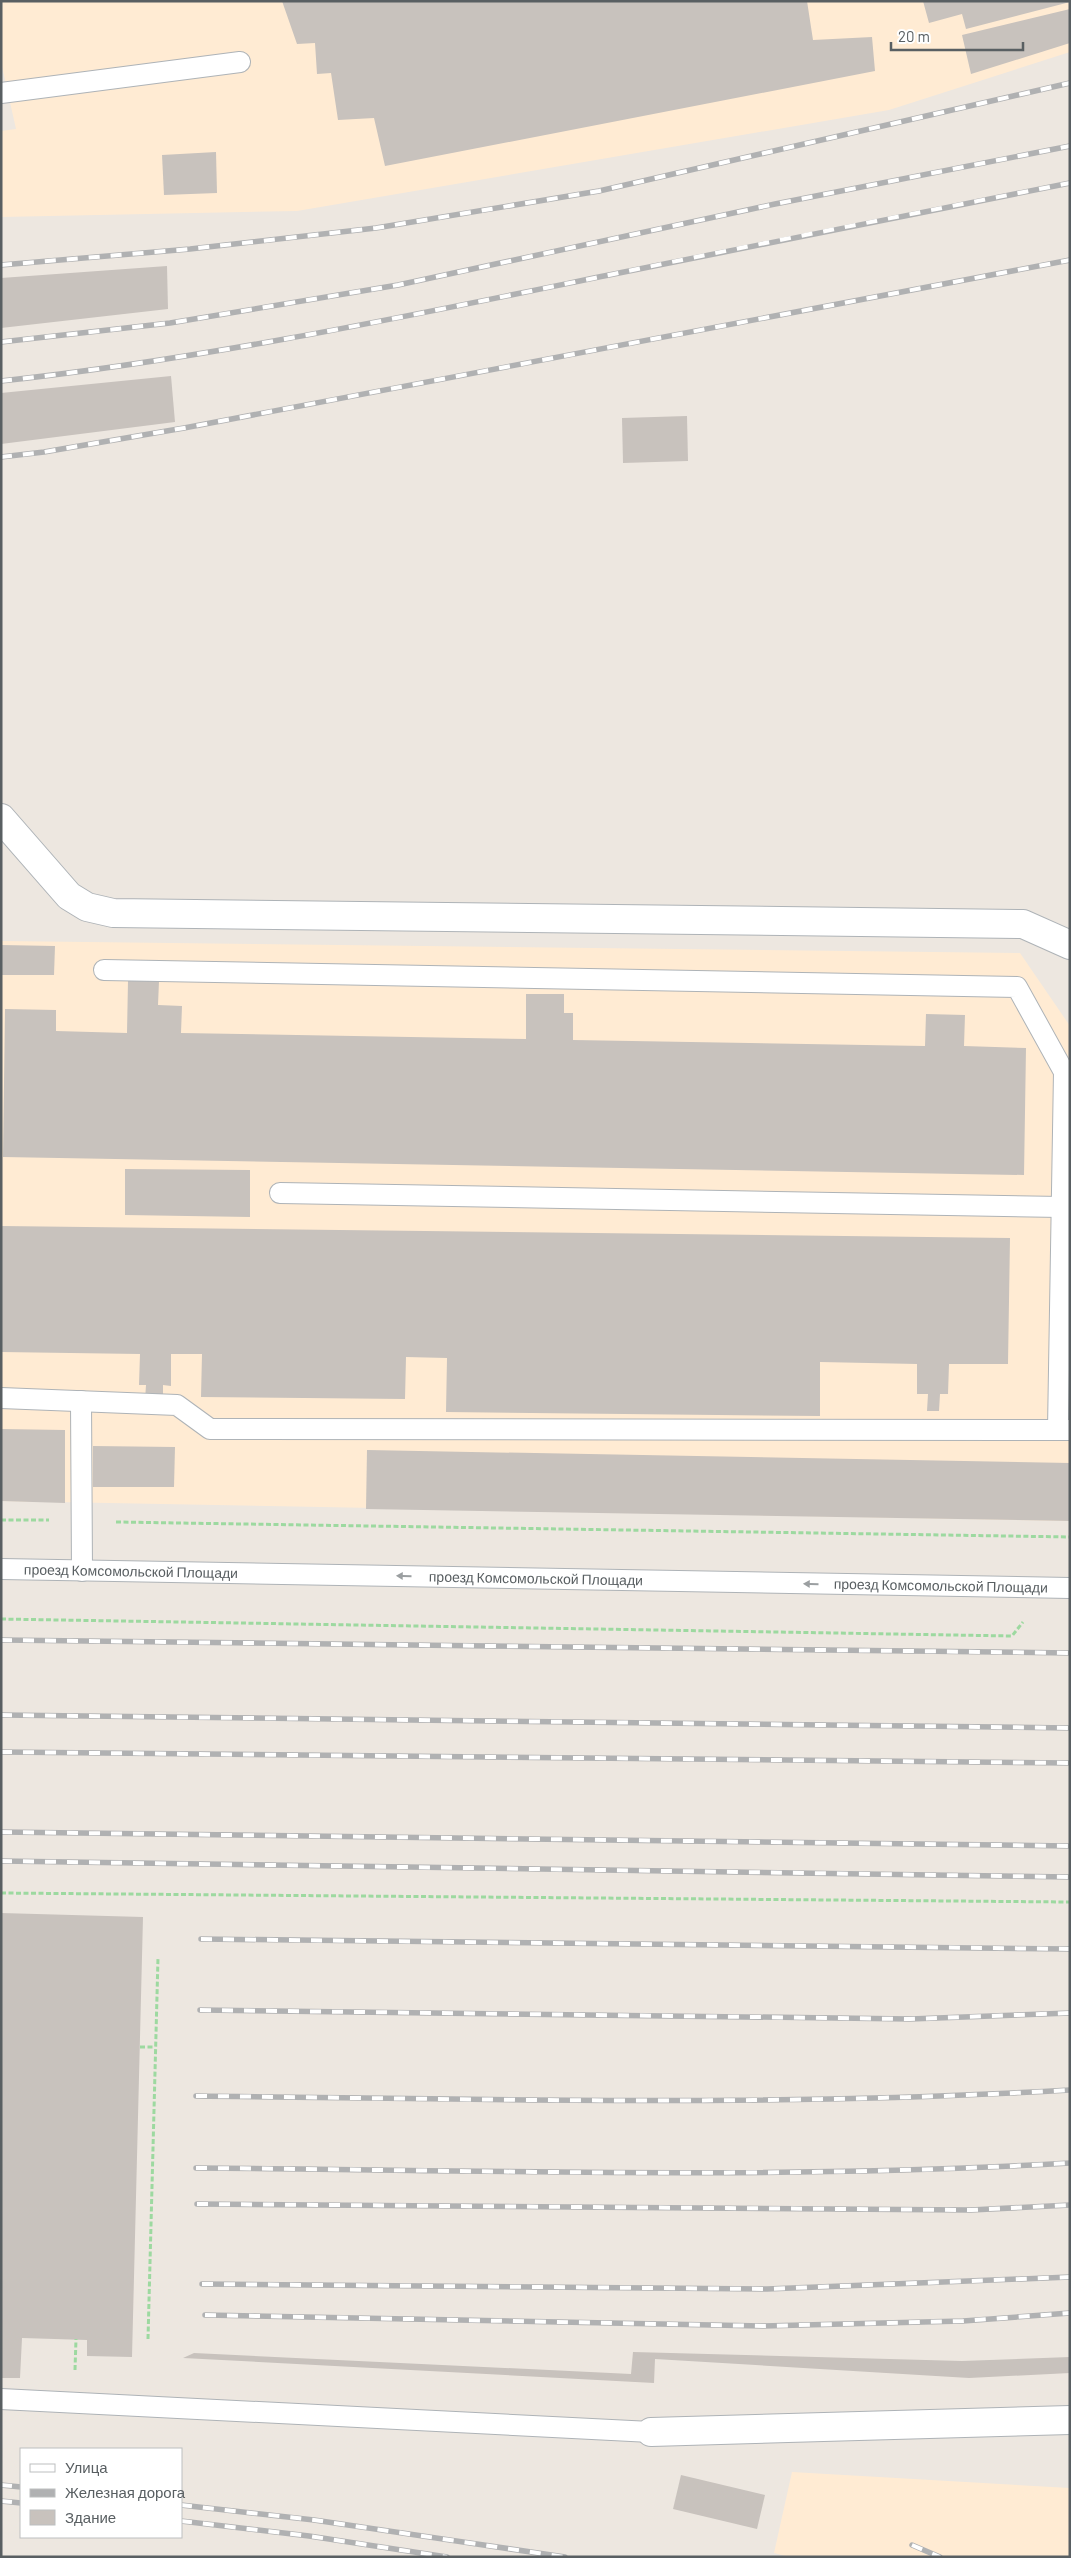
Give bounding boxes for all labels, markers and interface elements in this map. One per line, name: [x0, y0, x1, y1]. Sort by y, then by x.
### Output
scale bar: [891, 20, 1024, 52]
text: 20 m: [898, 27, 930, 45]
street label: проезд Комсомольской Площади: [24, 1560, 238, 1581]
street label: проезд Комсомольской Площади: [429, 1568, 643, 1588]
one-way arrow: [395, 1572, 411, 1580]
street label: проезд Комсомольской Площади: [834, 1575, 1048, 1596]
one-way arrow: [803, 1579, 819, 1587]
legend: [20, 2448, 182, 2538]
text: Улица: [65, 2458, 108, 2476]
text: Железная дорога: [65, 2483, 186, 2501]
text: Здание: [65, 2508, 116, 2526]

